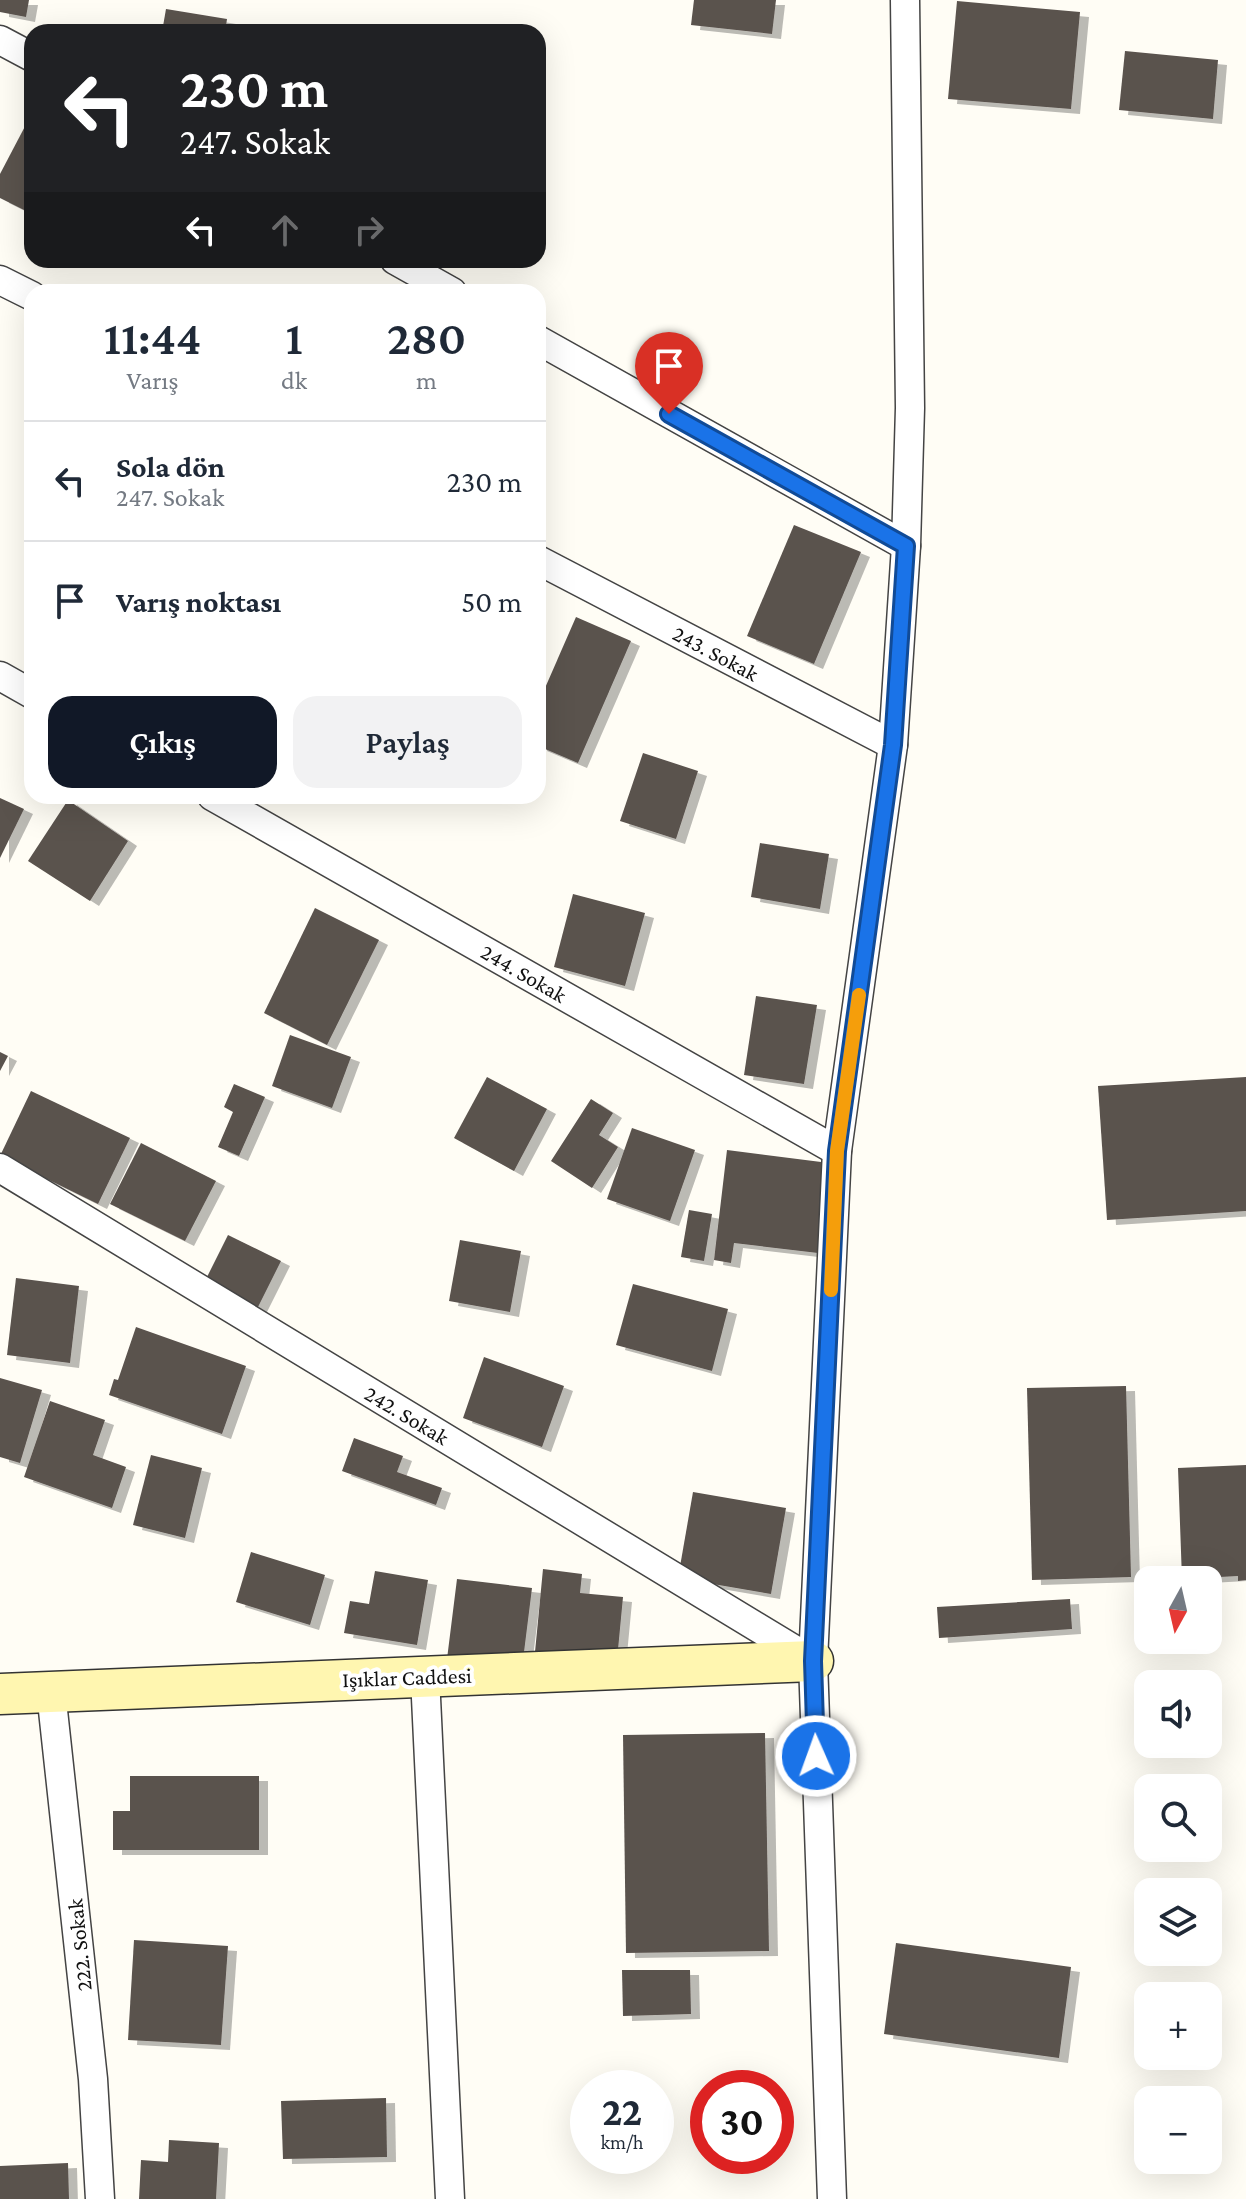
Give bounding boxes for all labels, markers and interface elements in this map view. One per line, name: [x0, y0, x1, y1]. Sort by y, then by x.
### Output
icon: left: [48, 56, 152, 160]
text: 230 m: [180, 57, 328, 119]
text: 247. Sokak: [180, 122, 330, 162]
icon: left: [179, 208, 223, 252]
icon: ahead: [263, 208, 307, 252]
icon: right: [347, 208, 391, 252]
text: 11:44: [104, 311, 201, 364]
text: 1: [286, 311, 303, 364]
text: 280: [387, 311, 466, 364]
pin: [635, 332, 703, 414]
icon: arrive: [647, 344, 691, 388]
text: Varış: [127, 366, 178, 395]
text: dk: [281, 366, 307, 395]
text: m: [416, 366, 437, 395]
text: Sola dön: [116, 450, 225, 483]
icon: left: [48, 459, 92, 503]
text: 230 m: [447, 465, 522, 498]
text: 247. Sokak: [116, 483, 225, 512]
icon: arrive: [48, 579, 92, 623]
text: Varış noktası: [116, 585, 281, 618]
text: 50 m: [461, 585, 522, 618]
street label: 243. Sokak: [669, 621, 763, 687]
button: Çıkış: [48, 696, 277, 788]
button: Paylaş: [293, 696, 522, 788]
street label: 244. Sokak: [477, 939, 571, 1008]
street label: 242. Sokak: [360, 1381, 454, 1450]
north arrow: [1134, 1566, 1222, 1654]
map controls: [1134, 1566, 1222, 2174]
street label: Işıklar Caddesi: [342, 1663, 473, 1692]
button: sound: [1134, 1670, 1222, 1758]
position arrow: [774, 1714, 858, 1798]
button: search: [1134, 1774, 1222, 1862]
button: layers: [1134, 1878, 1222, 1966]
street label: 222. Sokak: [62, 1897, 97, 1992]
button: +: [1134, 1982, 1222, 2070]
speed limit sign: 30: [690, 2070, 794, 2174]
button: −: [1134, 2086, 1222, 2174]
text: 22: [602, 2089, 642, 2134]
text: km/h: [600, 2131, 644, 2153]

